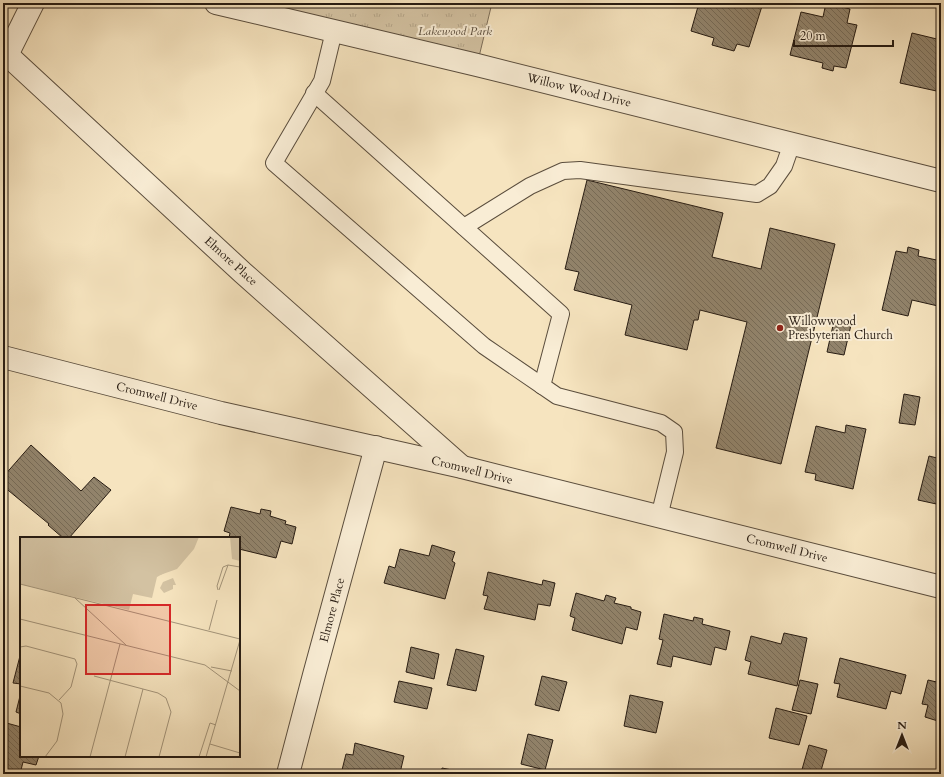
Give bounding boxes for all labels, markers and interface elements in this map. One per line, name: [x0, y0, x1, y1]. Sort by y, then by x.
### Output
scale bar: [794, 22, 893, 48]
park label: Lakewood Park: [418, 23, 492, 39]
text: 20 m: [800, 28, 827, 44]
street label: Willow Wood Drive: [524, 69, 633, 111]
street label: Elmore Place: [201, 233, 261, 289]
place label: Willowwood Presbyterian Church: [787, 313, 893, 343]
marker: Willowwood Presbyterian Church: [775, 323, 785, 333]
street label: Cromwell Drive: [115, 378, 199, 414]
street label: Cromwell Drive: [430, 452, 514, 488]
street label: Cromwell Drive: [745, 530, 829, 566]
inset map: [20, 537, 240, 757]
street label: Elmore Place: [316, 576, 348, 644]
north arrow: [882, 715, 922, 755]
text: N: [897, 718, 907, 733]

